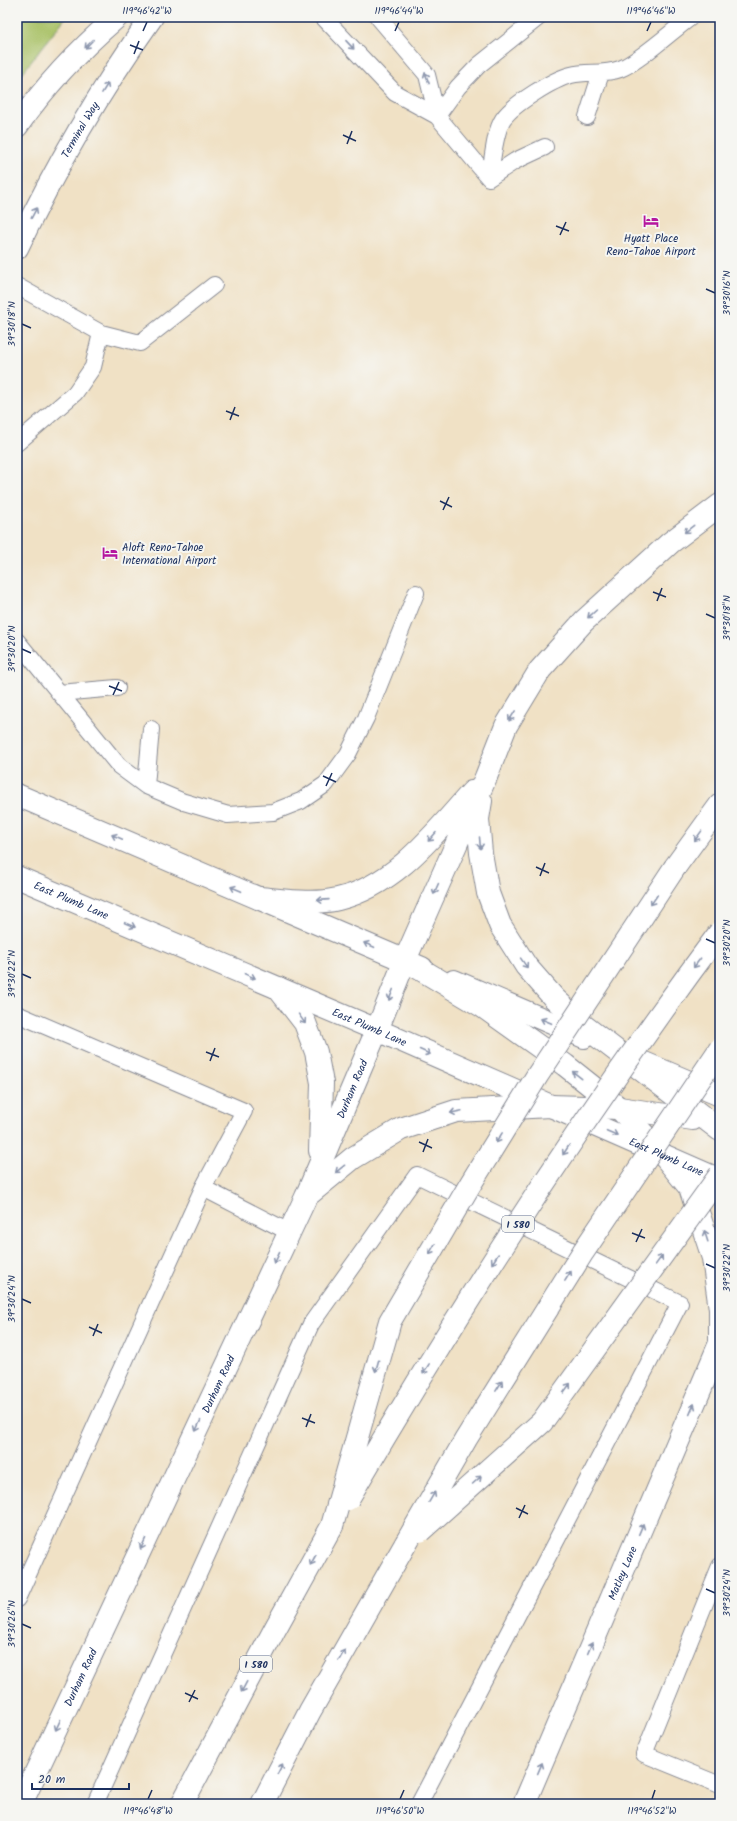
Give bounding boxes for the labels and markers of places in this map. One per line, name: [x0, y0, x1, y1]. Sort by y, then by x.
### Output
hotel icon: Hyatt Place Reno-Tahoe Airport: [642, 212, 660, 230]
place label: Hyatt Place Reno-Tahoe Airport: [606, 230, 697, 261]
place label: Aloft Reno-Tahoe International Airport: [122, 539, 217, 570]
hotel icon: Aloft Reno-Tahoe International Airport: [101, 544, 119, 562]

